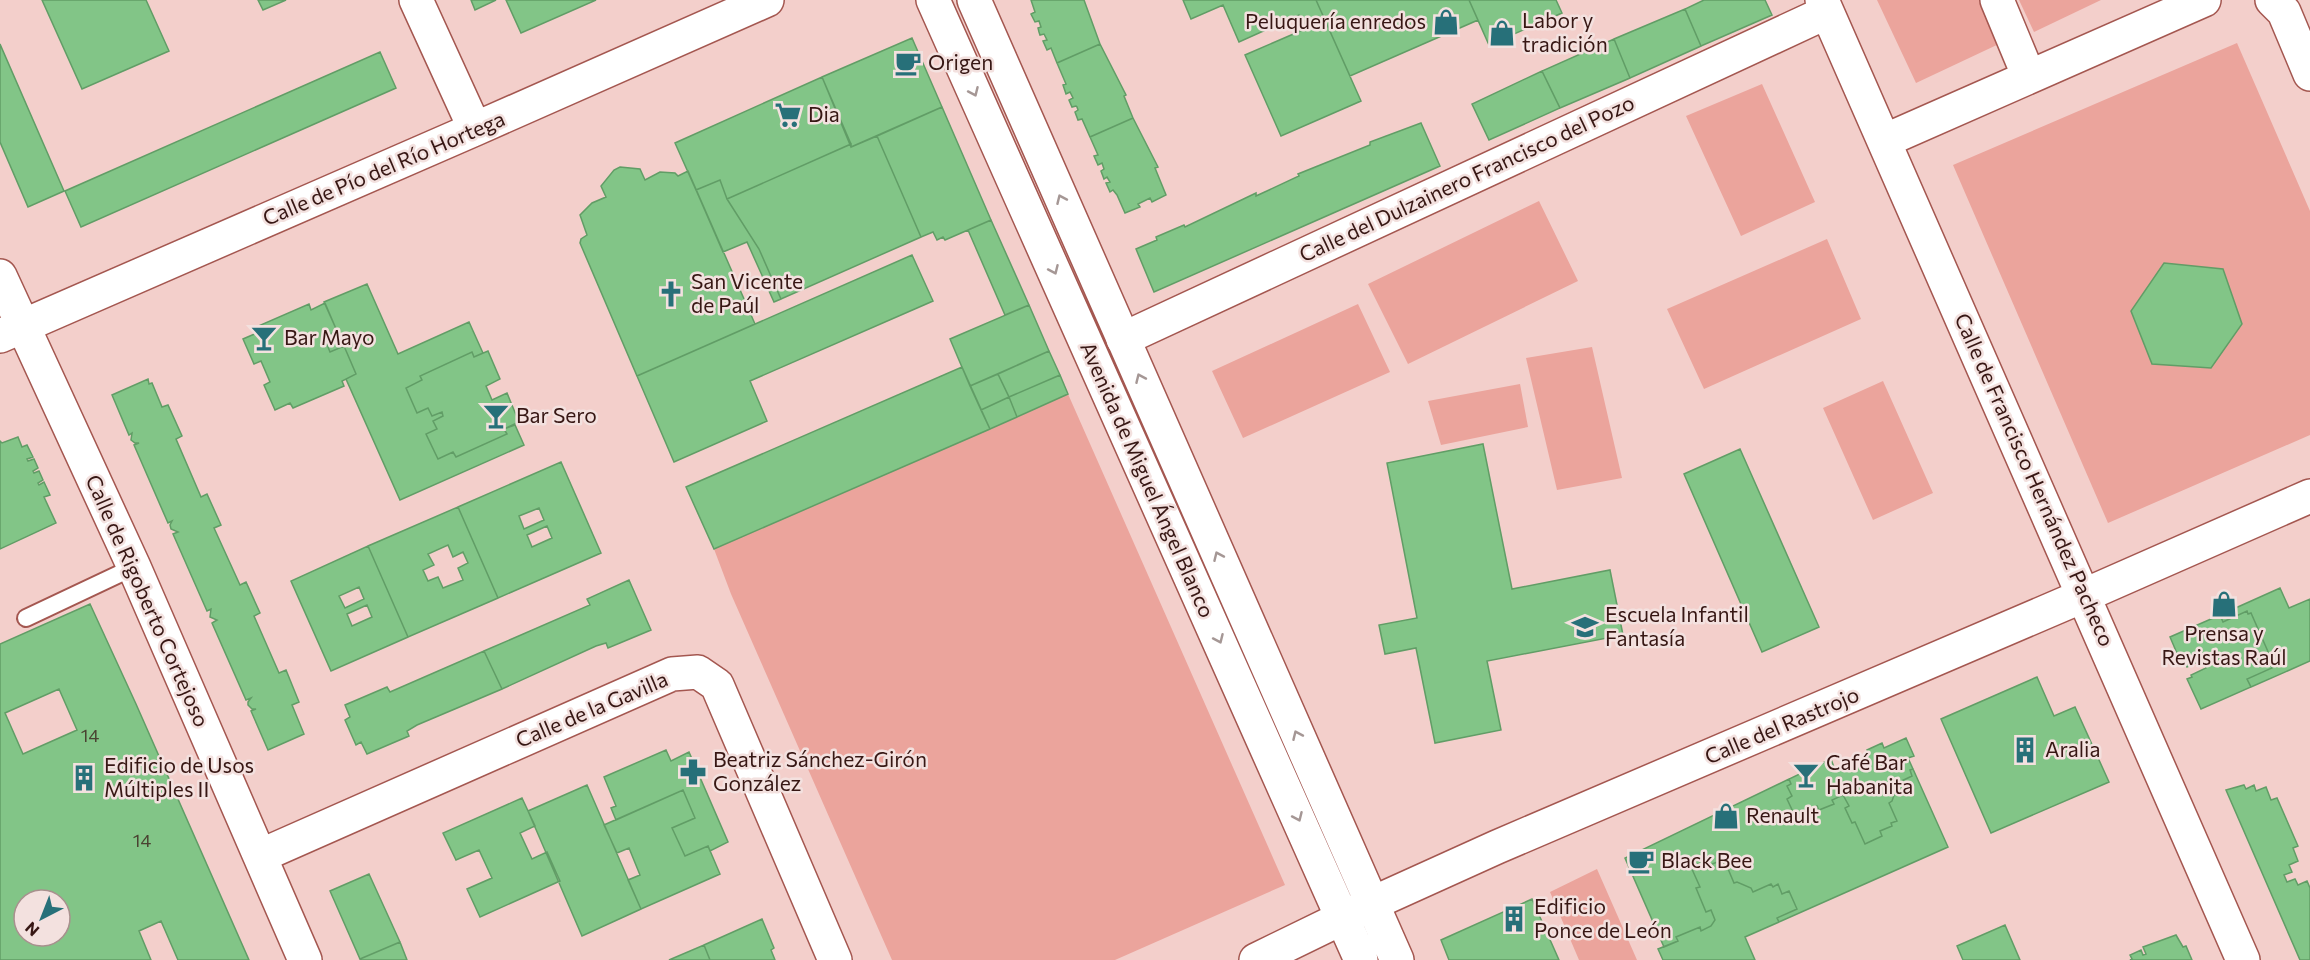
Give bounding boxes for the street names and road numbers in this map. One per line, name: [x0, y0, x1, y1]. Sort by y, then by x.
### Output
street label: Calle del Dulzainero Francisco del Pozo: [1295, 89, 1638, 266]
street label: Calle de Pío del Río Hortega: [259, 105, 508, 230]
street label: Calle de Francisco Hernández Pacheco: [1950, 309, 2120, 650]
street label: Avenida de Miguel Ángel Blanco: [1076, 338, 1221, 621]
street label: Calle de Rigoberto Cortejoso: [81, 471, 215, 730]
street label: Calle de la Gavilla: [512, 665, 671, 752]
street label: Calle del Rastrojo: [1700, 681, 1862, 768]

